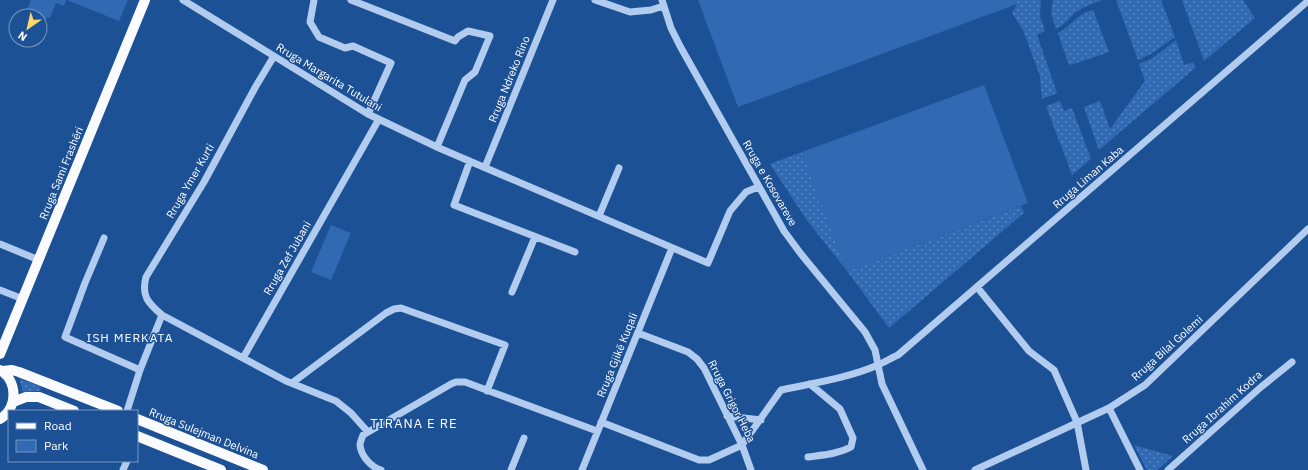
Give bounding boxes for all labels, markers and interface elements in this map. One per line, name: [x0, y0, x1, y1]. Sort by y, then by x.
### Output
north arrow: [8, 8, 48, 48]
text: N: [15, 28, 30, 44]
street label: Rruga Ndreko Rino: [485, 34, 533, 124]
street label: Rruga Margarita Tutulani: [274, 40, 384, 114]
street label: Rruga Sami Frashëri: [36, 124, 86, 222]
street label: Rruga e Kosovareve: [740, 138, 800, 228]
street label: Rruga Ymer Kurti: [163, 141, 217, 221]
street label: Rruga Liman Kaba: [1050, 142, 1126, 212]
street label: Rruga Zef Jubani: [260, 218, 314, 298]
street label: Rruga Gjikë Kuqali: [594, 311, 640, 399]
street label: Rruga Bilal Golemi: [1128, 312, 1206, 384]
district label: ISH MERKATA: [87, 330, 173, 345]
street label: Rruga Grigor Heba: [705, 357, 759, 445]
street label: Rruga Ibrahim Kodra: [1179, 367, 1265, 447]
street label: Rruga Sulejman Delvina: [147, 405, 261, 461]
legend: [8, 410, 138, 462]
district label: TIRANA E RE: [370, 415, 458, 432]
text: Road: [44, 418, 72, 433]
text: Park: [44, 438, 69, 453]

